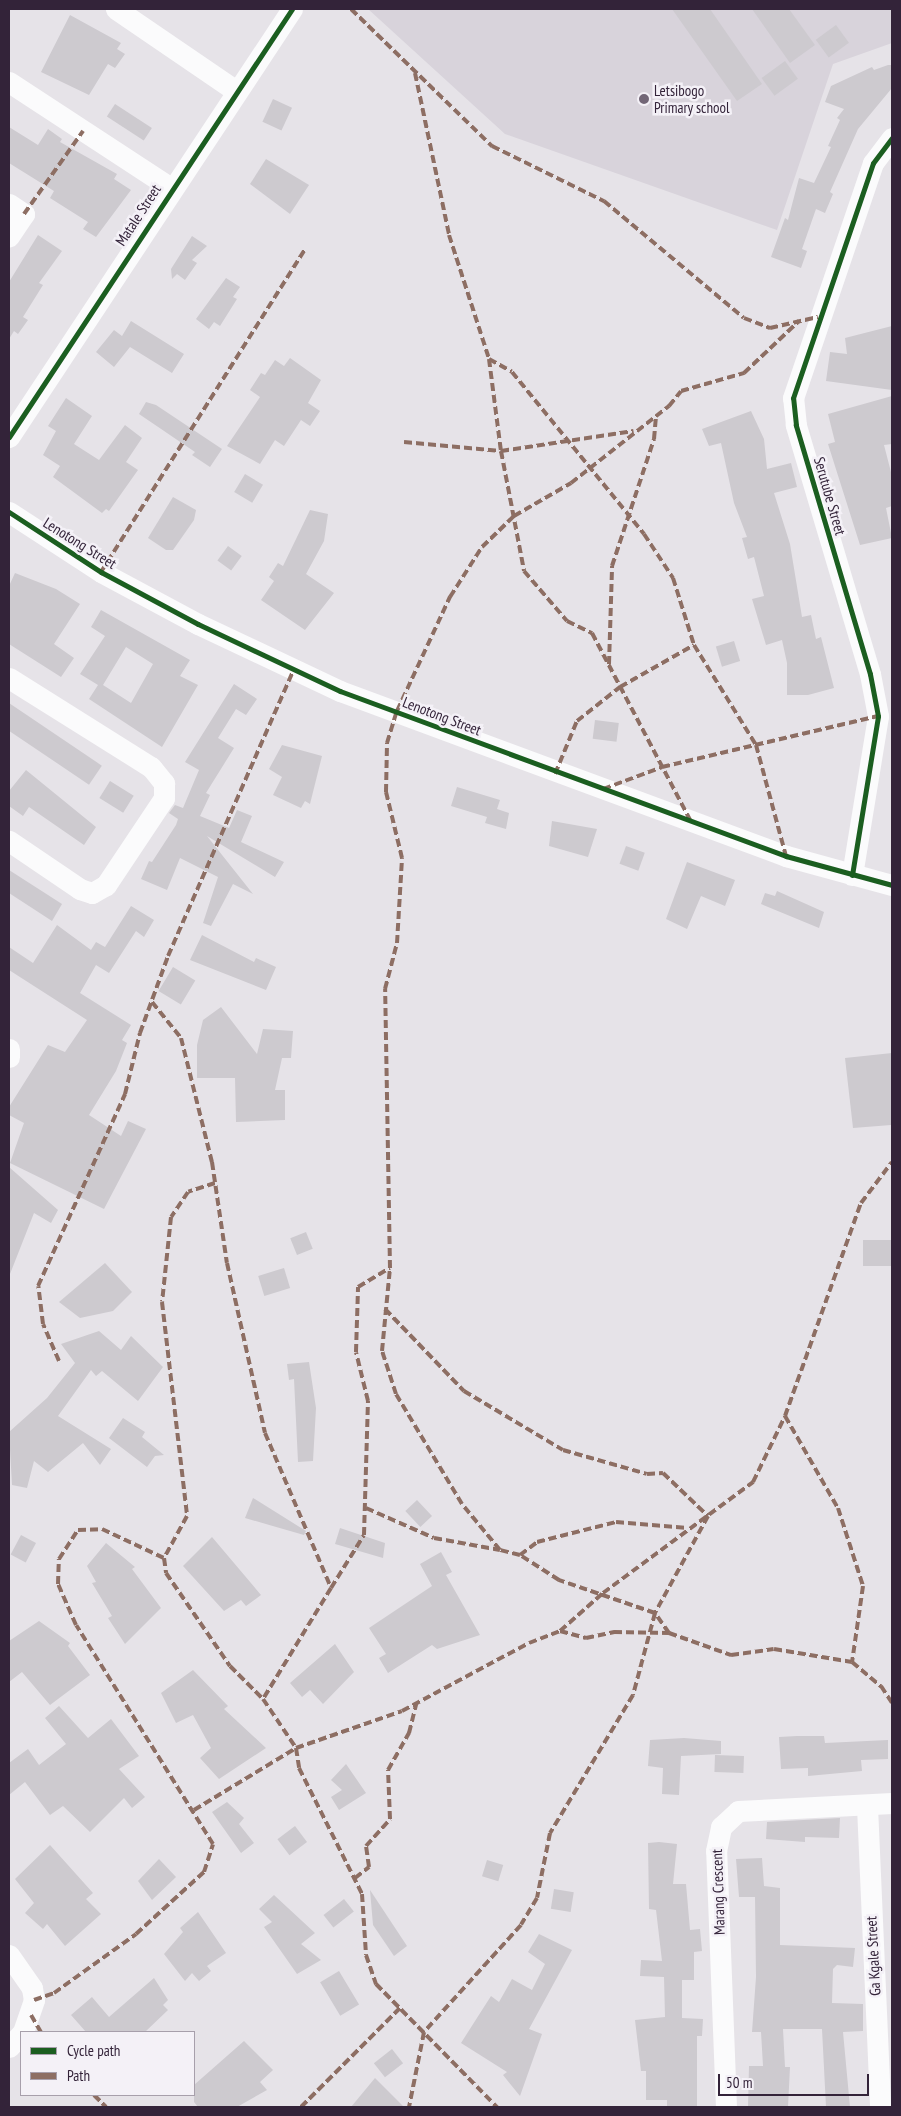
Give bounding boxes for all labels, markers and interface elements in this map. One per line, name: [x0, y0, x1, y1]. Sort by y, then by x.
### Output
place label: Letsibogo Primary school: [654, 81, 730, 116]
marker: Letsibogo Primary school: [638, 93, 650, 105]
street label: Matale Street: [111, 181, 165, 249]
street label: Serutube Street: [810, 455, 850, 537]
street label: Lenotong Street: [40, 513, 120, 573]
street label: Lenotong Street: [400, 693, 484, 739]
street label: Marang Crescent: [708, 1849, 728, 1935]
street label: Ga Kgale Street: [862, 1916, 884, 1996]
legend: [20, 2031, 195, 2096]
text: Cycle path: [67, 2041, 120, 2060]
scale bar: [721, 2064, 872, 2096]
text: Path: [67, 2066, 90, 2085]
text: 50 m: [726, 2073, 752, 2092]

